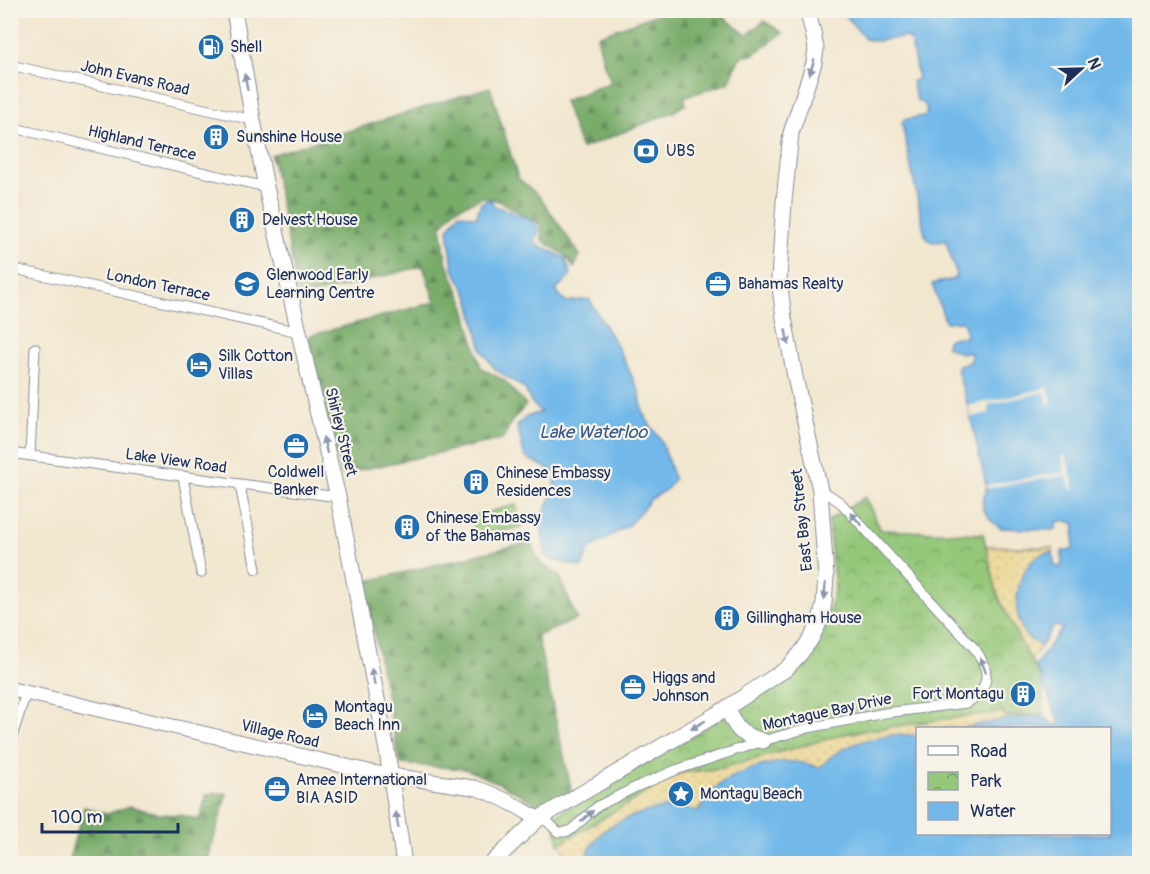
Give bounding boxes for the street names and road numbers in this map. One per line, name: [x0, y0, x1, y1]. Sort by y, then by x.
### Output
street label: John Evans Road: [79, 56, 191, 100]
street label: Highland Terrace: [86, 121, 198, 165]
street label: London Terrace: [104, 264, 212, 306]
street label: Shirley Street: [320, 385, 362, 479]
street label: Lake View Road: [124, 444, 228, 478]
street label: East Bay Street: [787, 467, 817, 572]
street label: Montague Bay Drive: [761, 689, 893, 735]
street label: Village Road: [239, 715, 321, 753]

